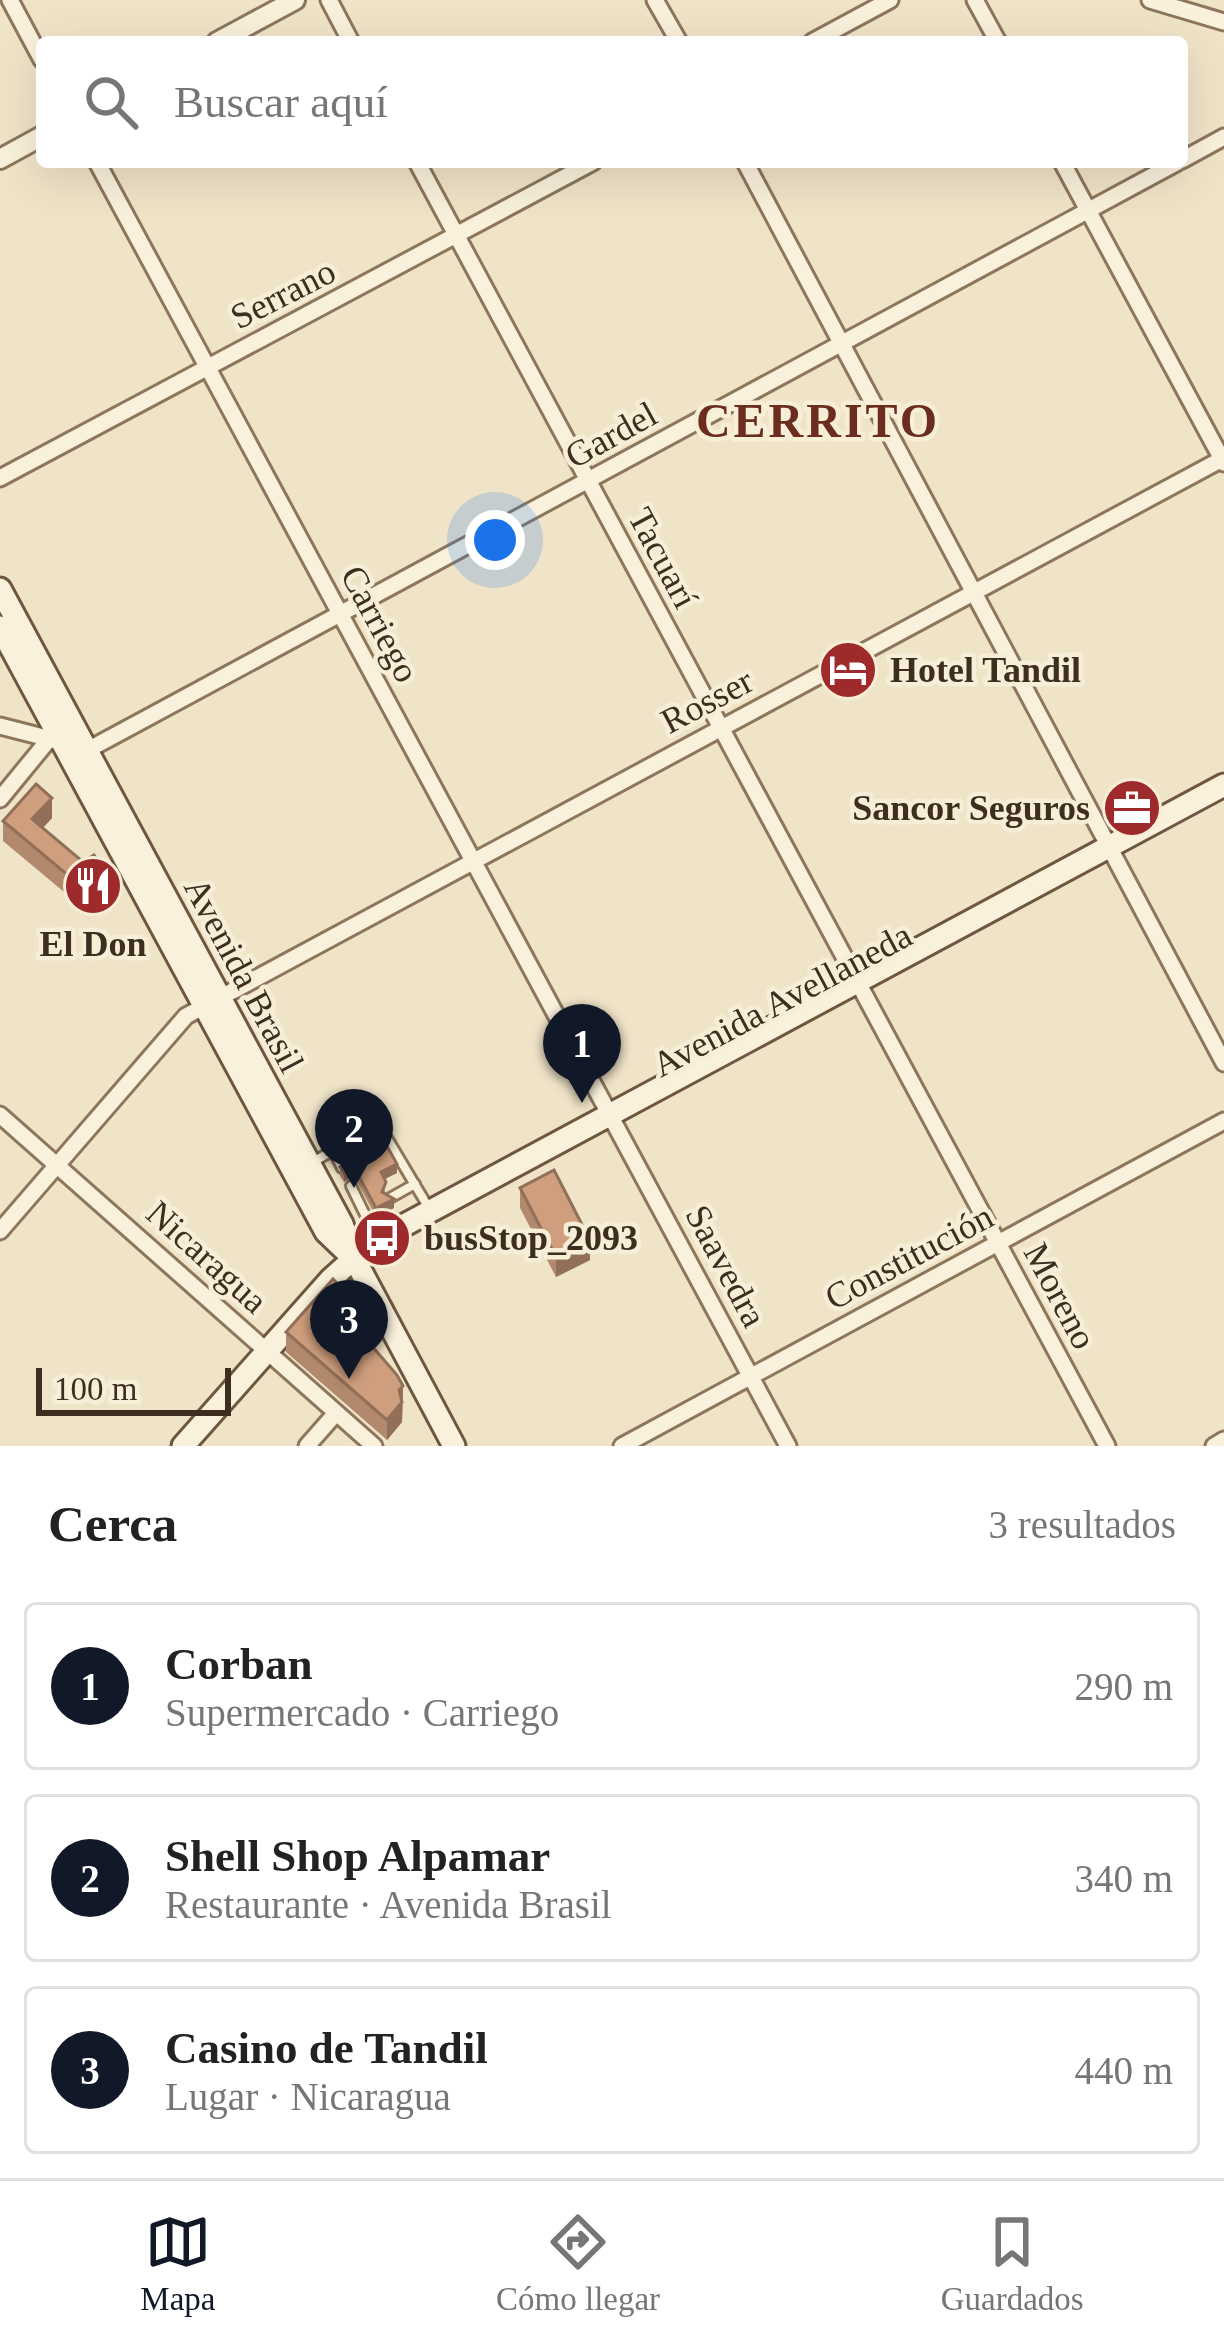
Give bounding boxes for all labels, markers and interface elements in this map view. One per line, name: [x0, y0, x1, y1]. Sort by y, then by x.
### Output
search box: [36, 36, 1188, 168]
icon: search: [78, 69, 144, 135]
text: Buscar aquí: [174, 77, 388, 127]
street label: Serrano: [224, 251, 342, 337]
street label: Gardel: [558, 394, 664, 476]
district label: CERRITO: [696, 394, 940, 447]
street label: Tacuarí: [620, 501, 706, 615]
your location: [465, 510, 525, 570]
street label: Carriego: [333, 559, 427, 689]
hotel icon: Hotel Tandil: [817, 639, 879, 701]
place label: Hotel Tandil: [890, 650, 1081, 690]
street label: Rosser: [654, 660, 760, 742]
office icon: Sancor Seguros: [1101, 777, 1163, 839]
place label: Sancor Seguros: [852, 788, 1090, 828]
restaurant icon: El Don: [62, 855, 124, 917]
street label: Avenida Brasil: [176, 871, 312, 1079]
street label: Avenida Avellaneda: [646, 915, 918, 1085]
place label: El Don: [39, 924, 147, 964]
pin: 1: [543, 1004, 621, 1103]
pin: 2: [315, 1089, 393, 1188]
street label: Nicaragua: [139, 1193, 275, 1321]
street label: Constitución: [818, 1196, 1000, 1318]
street label: Saavedra: [677, 1198, 775, 1334]
bus stop icon: busStop_2093: [351, 1207, 413, 1269]
place label: busStop_2093: [424, 1218, 638, 1258]
street label: Moreno: [1016, 1236, 1104, 1356]
pin: 3: [310, 1280, 388, 1379]
scale bar: [36, 1362, 231, 1415]
text: 100 m: [54, 1371, 137, 1407]
text: Cerca: [48, 1496, 177, 1552]
text: 3 resultados: [989, 1503, 1176, 1546]
text: Corban: [165, 1639, 313, 1689]
text: 1: [80, 1665, 100, 1708]
text: 290 m: [1074, 1665, 1173, 1708]
text: Supermercado · Carriego: [165, 1691, 559, 1734]
text: Shell Shop Alpamar: [165, 1831, 550, 1881]
text: 2: [80, 1857, 100, 1900]
text: 340 m: [1074, 1857, 1173, 1900]
text: Restaurante · Avenida Brasil: [165, 1883, 612, 1926]
text: Casino de Tandil: [165, 2023, 488, 2073]
text: 3: [80, 2049, 100, 2092]
text: 440 m: [1074, 2049, 1173, 2092]
text: Lugar · Nicaragua: [165, 2075, 451, 2118]
tab: Mapa: [140, 2209, 215, 2318]
tab: Cómo llegar: [496, 2209, 660, 2318]
tab: Guardados: [941, 2209, 1084, 2318]

